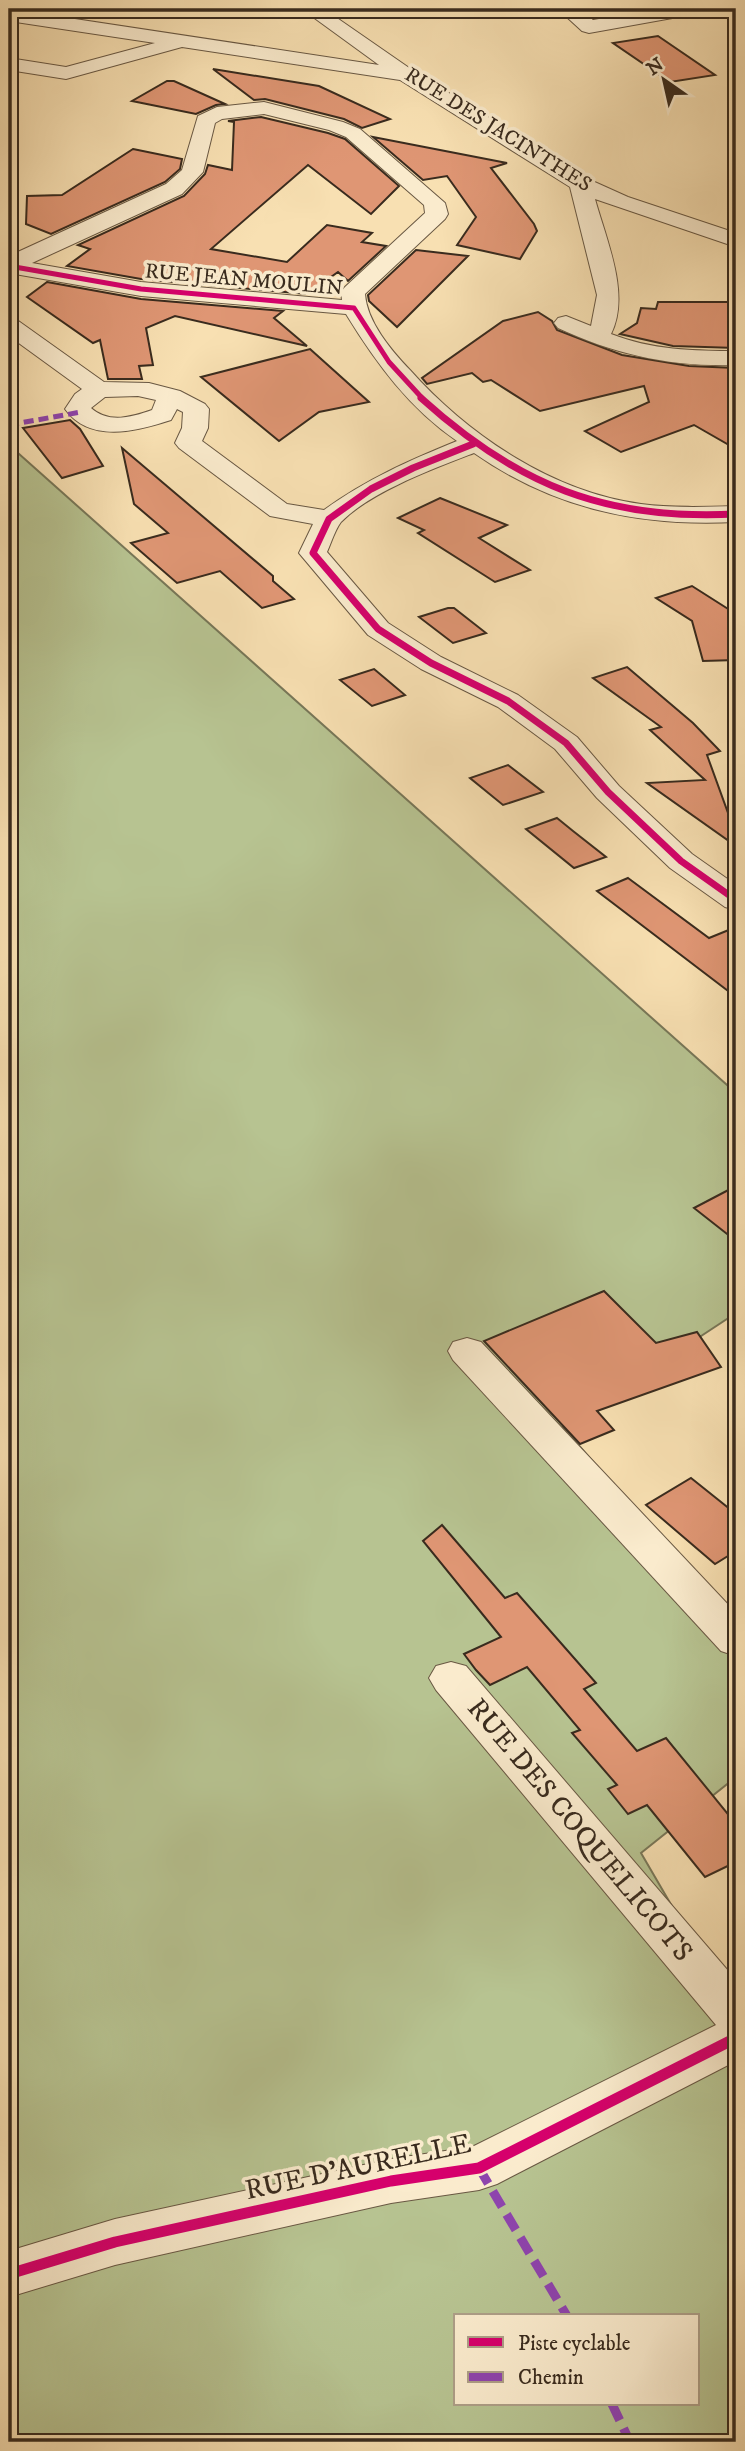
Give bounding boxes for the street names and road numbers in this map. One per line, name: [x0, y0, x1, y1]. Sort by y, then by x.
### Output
street label: RUE DES JACINTHES: [400, 62, 596, 198]
street label: RUE JEAN MOULIN: [144, 258, 344, 302]
street label: RUE DES COQUELICOTS: [460, 1691, 700, 1969]
street label: RUE D'AURELLE: [242, 2126, 474, 2208]

